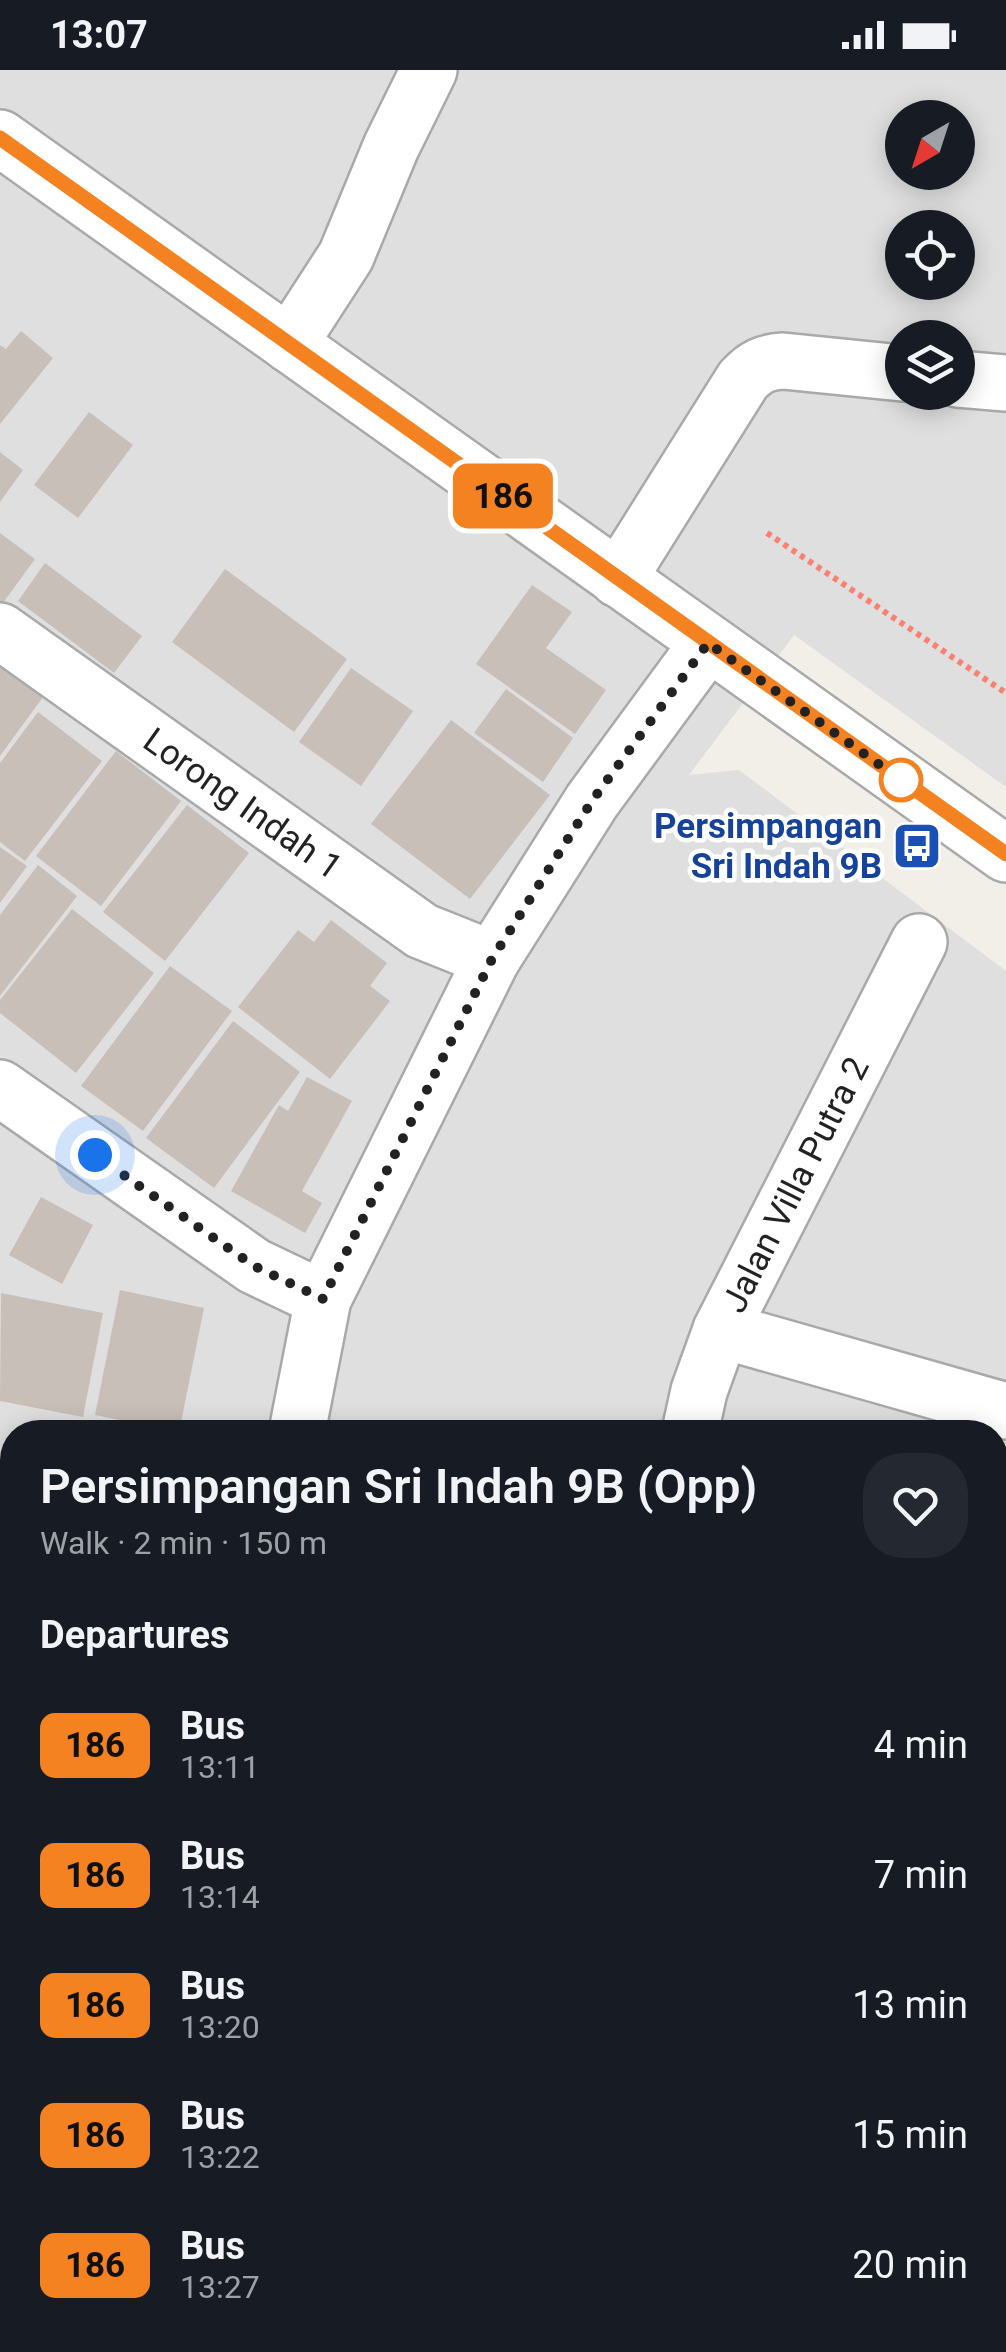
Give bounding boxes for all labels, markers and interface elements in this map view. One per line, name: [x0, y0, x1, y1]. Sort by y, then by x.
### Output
text: 13:07: [50, 13, 148, 57]
north arrow: [885, 100, 975, 190]
map controls: [885, 100, 975, 410]
button: locate: [885, 210, 975, 300]
button: layers: [885, 320, 975, 410]
line badge: 186: [446, 464, 560, 528]
text: 186: [473, 476, 533, 517]
street label: Lorong Indah 1: [136, 720, 350, 888]
unlabelled marker: [880, 759, 922, 801]
place label: Persimpangan Sri Indah 9B: [654, 806, 882, 887]
bus stop icon: Persimpangan Sri Indah 9B: [891, 820, 943, 872]
street label: Jalan Villa Putra 2: [714, 1050, 878, 1319]
your location: [70, 1130, 120, 1180]
button: heart: [863, 1453, 968, 1558]
text: Persimpangan Sri Indah 9B (Opp): [40, 1458, 757, 1515]
text: Walk · 2 min · 150 m: [40, 1524, 327, 1562]
text: Departures: [40, 1613, 230, 1657]
text: Bus: [180, 1704, 245, 1748]
text: 4 min: [874, 1723, 968, 1767]
text: 186: [65, 1725, 125, 1766]
text: 13:11: [180, 1748, 260, 1786]
text: Bus: [180, 1834, 245, 1878]
text: 7 min: [874, 1853, 968, 1897]
text: 186: [65, 1855, 125, 1896]
text: 13:14: [180, 1878, 260, 1916]
text: Bus: [180, 1964, 245, 2008]
text: 13 min: [852, 1983, 968, 2027]
text: 186: [65, 1985, 125, 2026]
text: 13:20: [180, 2008, 260, 2046]
text: Bus: [180, 2094, 245, 2138]
text: 15 min: [852, 2113, 968, 2157]
text: 186: [65, 2115, 125, 2156]
text: 13:22: [180, 2138, 260, 2176]
text: Bus: [180, 2224, 245, 2268]
text: 20 min: [852, 2243, 968, 2287]
text: 186: [65, 2245, 125, 2286]
text: 13:27: [180, 2268, 260, 2306]

